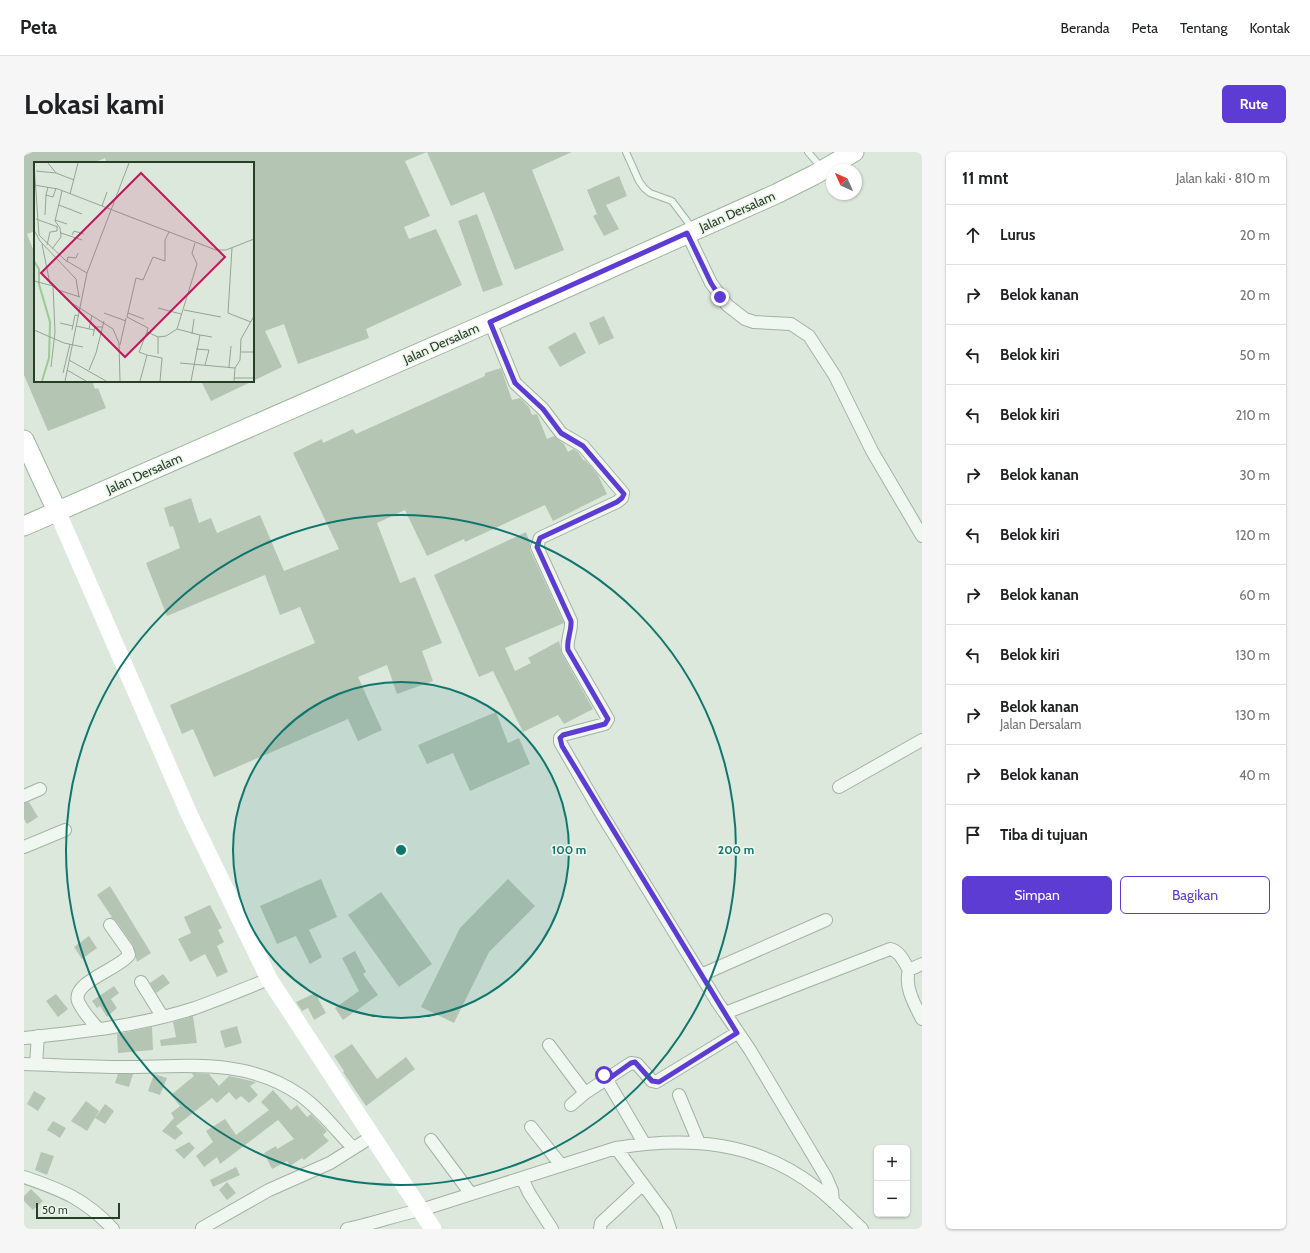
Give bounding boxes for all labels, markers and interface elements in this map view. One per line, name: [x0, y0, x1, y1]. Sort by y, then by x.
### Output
text: Peta: [20, 16, 57, 39]
text: Beranda: [1061, 19, 1110, 37]
text: Peta: [1132, 19, 1158, 37]
text: Tentang: [1180, 19, 1227, 37]
text: Kontak: [1249, 19, 1290, 37]
button: Rute: [1222, 85, 1286, 123]
text: Lokasi kami: [24, 87, 164, 121]
inset map: [34, 162, 254, 382]
north arrow: [826, 164, 862, 200]
text: 11 mnt: [962, 168, 1008, 188]
text: Jalan kaki · 810 m: [1176, 170, 1270, 186]
street label: Jalan Dersalam: [696, 187, 777, 235]
icon: ahead: [962, 224, 984, 246]
text: Lurus: [1000, 226, 1035, 244]
text: 20 m: [1240, 227, 1270, 243]
icon: right: [962, 284, 984, 306]
text: Belok kanan: [1000, 286, 1079, 304]
text: 20 m: [1240, 287, 1270, 303]
route end: [711, 288, 729, 306]
street label: Jalan Dersalam: [400, 319, 481, 367]
icon: left: [962, 344, 984, 366]
text: Belok kiri: [1000, 346, 1060, 364]
text: 50 m: [1240, 347, 1270, 363]
icon: left: [962, 404, 984, 426]
text: Belok kiri: [1000, 406, 1060, 424]
text: 210 m: [1236, 407, 1270, 423]
street label: Jalan Dersalam: [103, 449, 184, 497]
icon: right: [962, 464, 984, 486]
text: Belok kanan: [1000, 466, 1079, 484]
text: 30 m: [1240, 467, 1270, 483]
icon: left: [962, 524, 984, 546]
text: Belok kiri: [1000, 526, 1060, 544]
text: 120 m: [1236, 527, 1270, 543]
icon: right: [962, 584, 984, 606]
text: Belok kanan: [1000, 586, 1079, 604]
text: 60 m: [1239, 587, 1270, 603]
icon: left: [962, 644, 984, 666]
text: Belok kiri: [1000, 646, 1060, 664]
text: 130 m: [1235, 647, 1270, 663]
text: Belok kanan: [1000, 698, 1079, 716]
icon: right: [962, 704, 984, 726]
text: 130 m: [1235, 707, 1270, 723]
text: Jalan Dersalam: [1000, 716, 1081, 732]
icon: right: [962, 764, 984, 786]
text: Belok kanan: [1000, 766, 1079, 784]
text: 40 m: [1239, 767, 1270, 783]
icon: arrive: [962, 824, 984, 846]
text: Tiba di tujuan: [1000, 826, 1088, 844]
text: 100 m: [552, 842, 586, 857]
text: 200 m: [718, 842, 754, 857]
centre of rings: [394, 843, 408, 857]
button: Simpan: [962, 876, 1112, 914]
button: Bagikan: [1120, 876, 1270, 914]
route start: [595, 1066, 613, 1084]
map controls: [874, 1145, 910, 1217]
button: +: [874, 1145, 910, 1181]
button: −: [874, 1181, 910, 1217]
scale bar: [36, 1201, 120, 1220]
text: 50 m: [42, 1203, 68, 1217]

